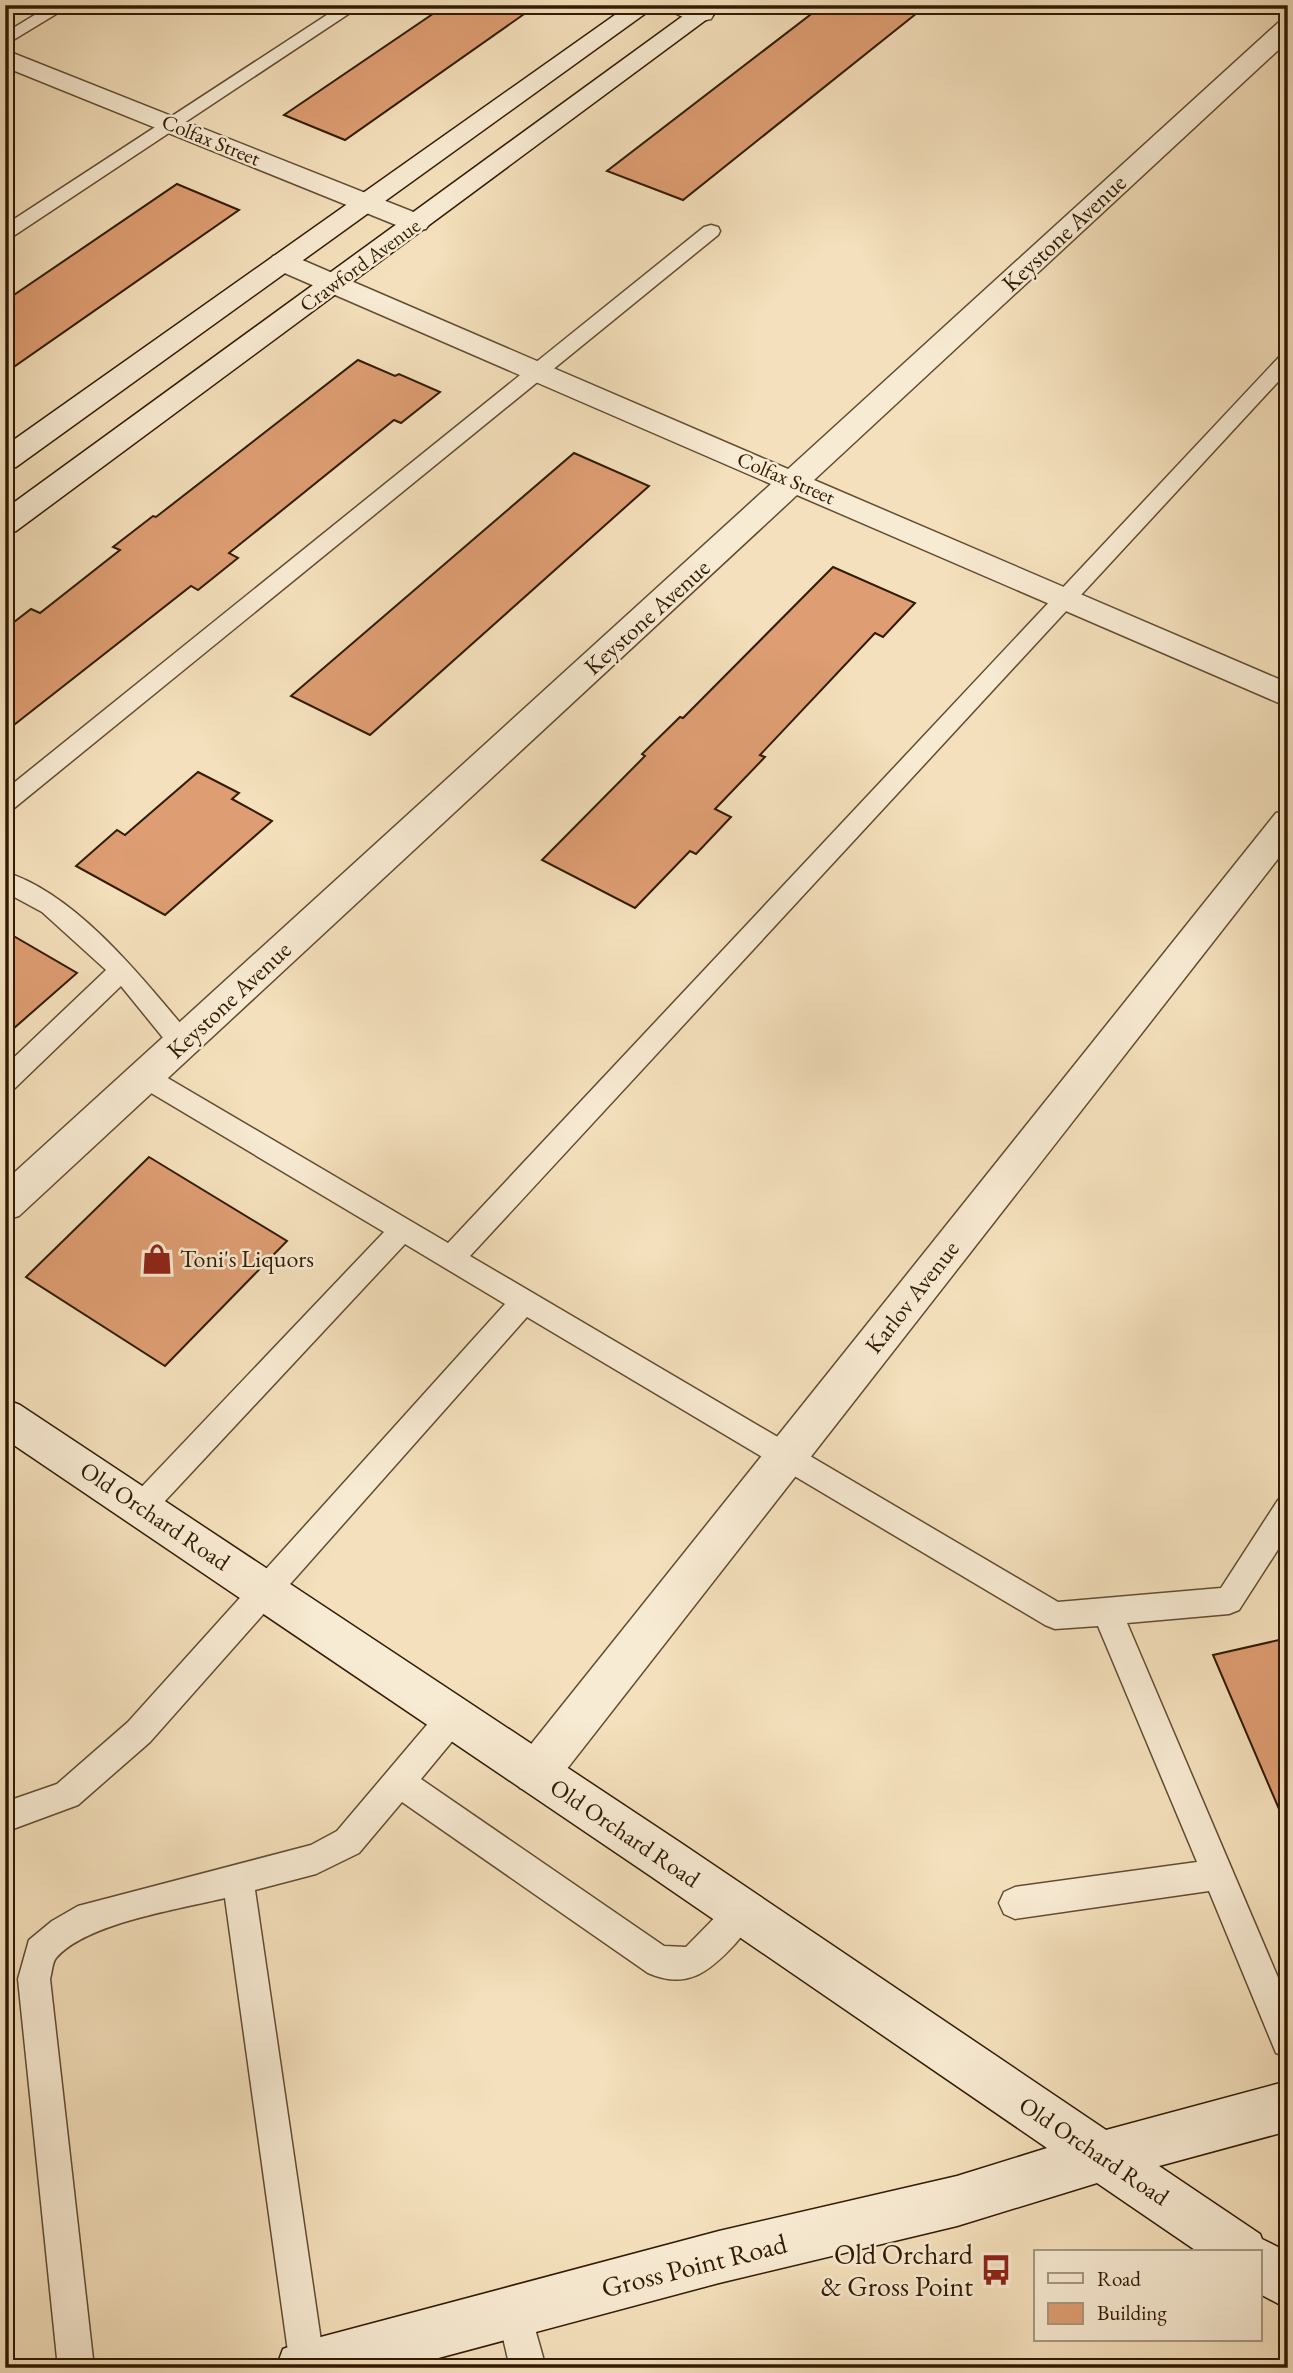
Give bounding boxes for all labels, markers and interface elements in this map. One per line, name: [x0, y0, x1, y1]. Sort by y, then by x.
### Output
street label: Colfax Street: [158, 108, 265, 172]
street label: Keystone Avenue: [995, 167, 1132, 298]
street label: Crawford Avenue: [294, 212, 425, 318]
street label: Colfax Street: [733, 445, 840, 510]
street label: Keystone Avenue: [577, 552, 716, 681]
street label: Keystone Avenue: [160, 934, 297, 1065]
street label: Karlov Avenue: [858, 1234, 966, 1360]
shop icon: Toni's Liquors: [140, 1242, 174, 1276]
place label: Toni's Liquors: [180, 1243, 314, 1274]
street label: Old Orchard Road: [74, 1454, 237, 1578]
street label: Old Orchard Road: [544, 1771, 707, 1895]
street label: Old Orchard Road: [1013, 2089, 1176, 2213]
street label: Gross Point Road: [598, 2224, 791, 2305]
place label: Old Orchard & Gross Point: [821, 2236, 974, 2304]
legend: [1034, 2250, 1262, 2342]
bus stop icon: Old Orchard & Gross Point: [979, 2253, 1013, 2287]
text: Road: [1097, 2265, 1141, 2292]
text: Building: [1097, 2299, 1167, 2326]

